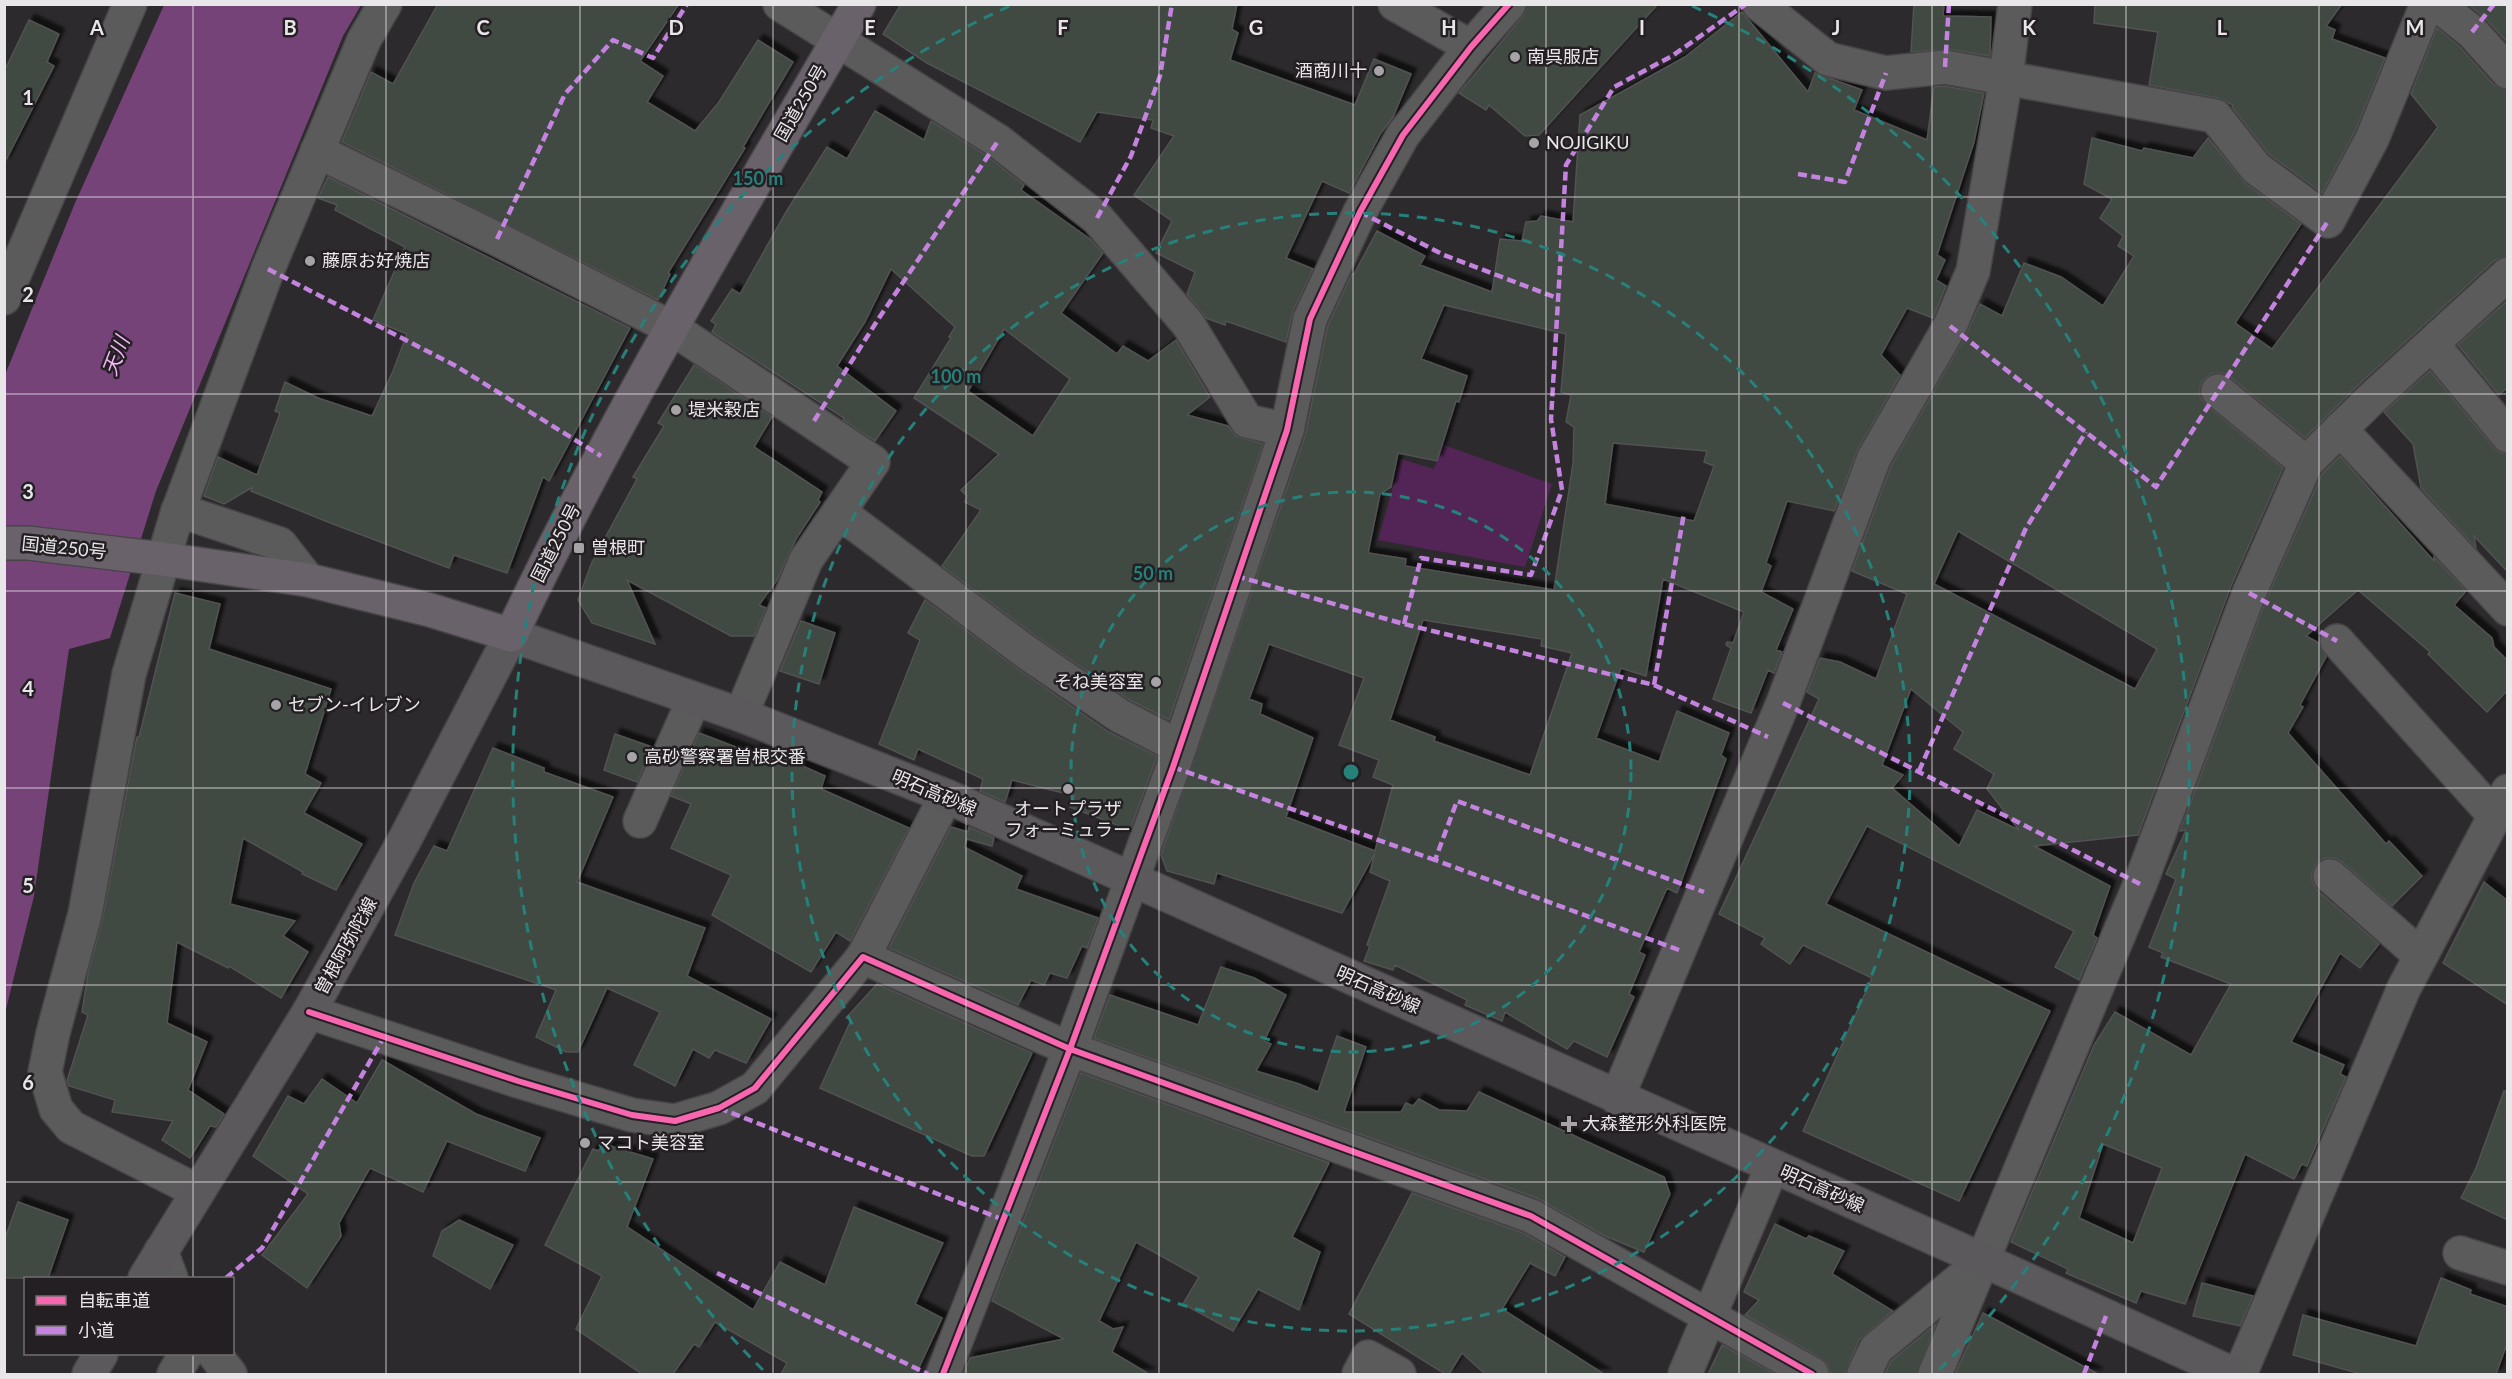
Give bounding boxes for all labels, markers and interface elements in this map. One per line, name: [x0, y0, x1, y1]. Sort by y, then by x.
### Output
text: A: [89, 15, 104, 39]
text: B: [283, 15, 297, 39]
text: C: [476, 15, 490, 39]
text: D: [668, 15, 684, 39]
text: E: [864, 15, 876, 39]
text: F: [1057, 15, 1069, 39]
text: G: [1249, 15, 1263, 39]
text: H: [1441, 15, 1457, 39]
text: I: [1639, 15, 1645, 39]
text: J: [1832, 15, 1840, 39]
text: K: [2022, 15, 2036, 39]
text: L: [2217, 15, 2228, 39]
text: M: [2406, 15, 2424, 39]
place label: 南呉服店: [1527, 45, 1599, 67]
marker: 南呉服店: [1508, 50, 1522, 64]
place label: 酒商川十: [1295, 59, 1367, 81]
street label: 国道250号: [769, 60, 831, 145]
marker: 酒商川十: [1372, 64, 1386, 78]
text: 1: [22, 85, 34, 109]
place label: NOJIGIKU: [1546, 131, 1630, 153]
marker: NOJIGIKU: [1527, 136, 1541, 150]
text: 150 m: [733, 167, 783, 189]
place label: 藤原お好焼店: [322, 249, 430, 271]
marker: 藤原お好焼店: [303, 254, 317, 268]
text: 2: [22, 282, 34, 306]
water label: 天川: [97, 331, 134, 379]
text: 100 m: [931, 365, 981, 387]
place label: 堤米穀店: [688, 398, 760, 420]
marker: 堤米穀店: [669, 403, 683, 417]
text: 3: [22, 479, 34, 503]
street label: 国道250号: [526, 500, 584, 586]
street label: 国道250号: [21, 532, 108, 562]
place label: 曽根町: [591, 536, 645, 558]
marker: 曽根町: [572, 541, 586, 555]
text: 50 m: [1133, 562, 1173, 584]
place label: そね美容室: [1054, 670, 1144, 692]
marker: そね美容室: [1149, 675, 1163, 689]
text: 4: [22, 676, 34, 700]
place label: セブン-イレブン: [288, 693, 421, 715]
marker: セブン-イレブン: [269, 698, 283, 712]
place label: 高砂警察署曽根交番: [644, 745, 806, 767]
marker: 高砂警察署曽根交番: [625, 750, 639, 764]
centre of rings: [1341, 762, 1361, 782]
street label: 明石高砂線: [889, 764, 980, 820]
marker: オートプラザ フォーミュラー: [1061, 782, 1075, 796]
place label: オートプラザ フォーミュラー: [1005, 797, 1131, 840]
text: 5: [22, 873, 34, 897]
street label: 曽根阿弥陀線: [309, 893, 381, 998]
street label: 明石高砂線: [1333, 961, 1424, 1017]
text: 6: [22, 1070, 34, 1094]
place label: 大森整形外科医院: [1582, 1112, 1726, 1134]
marker: 大森整形外科医院: [1560, 1115, 1578, 1133]
place label: マコト美容室: [597, 1131, 705, 1153]
marker: マコト美容室: [578, 1136, 592, 1150]
street label: 明石高砂線: [1777, 1160, 1868, 1216]
legend: [24, 1277, 234, 1355]
text: 自転車道: [78, 1289, 150, 1311]
text: 小道: [78, 1319, 114, 1341]

